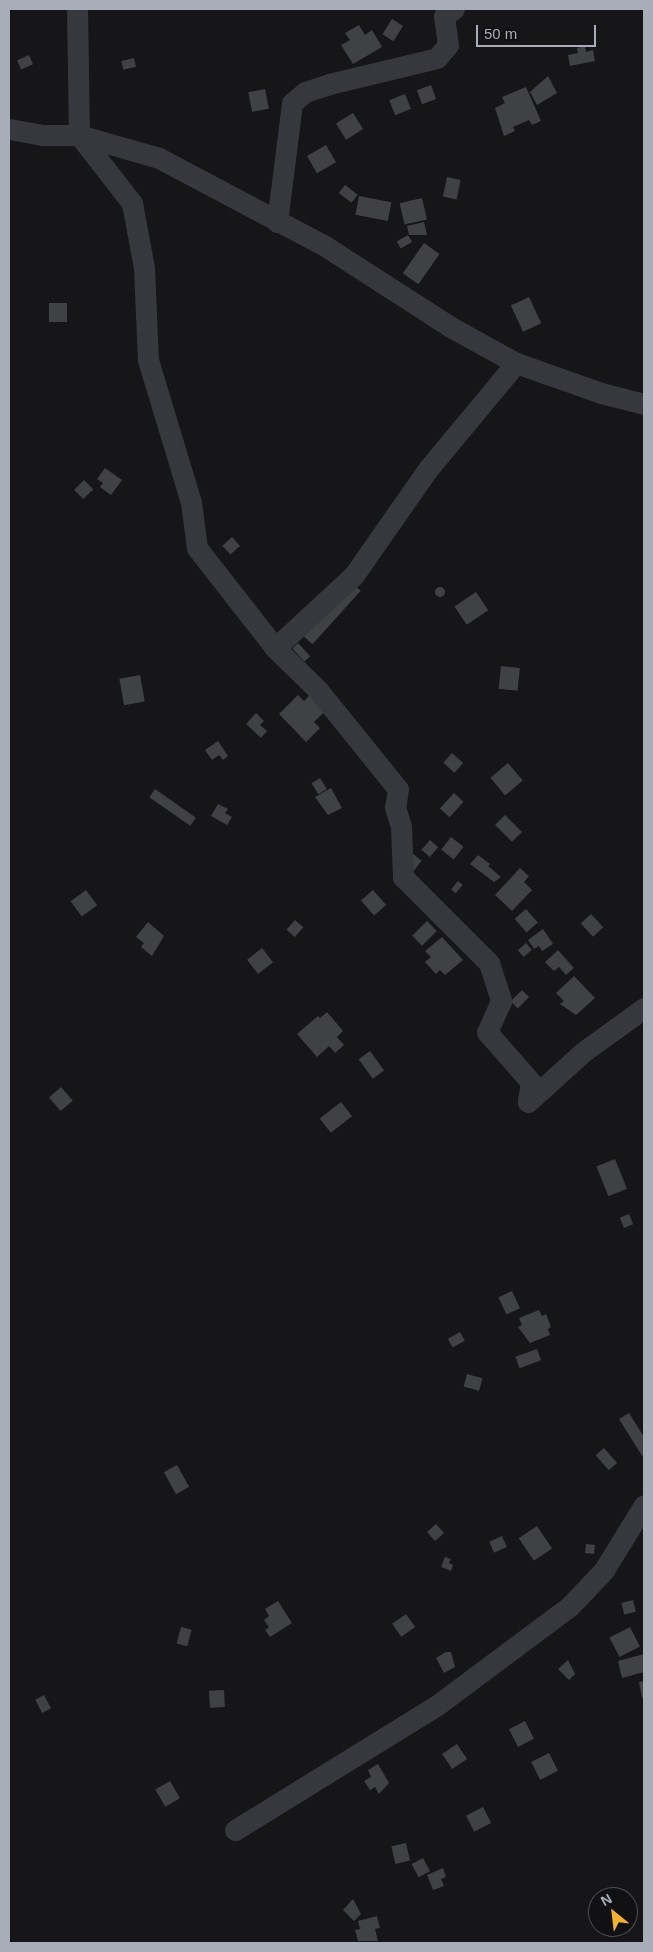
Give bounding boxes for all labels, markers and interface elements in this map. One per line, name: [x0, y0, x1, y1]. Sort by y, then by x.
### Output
scale bar: [478, 15, 598, 47]
text: 50 m: [484, 25, 517, 42]
north arrow: [588, 1887, 638, 1937]
text: N: [598, 1890, 615, 1909]

